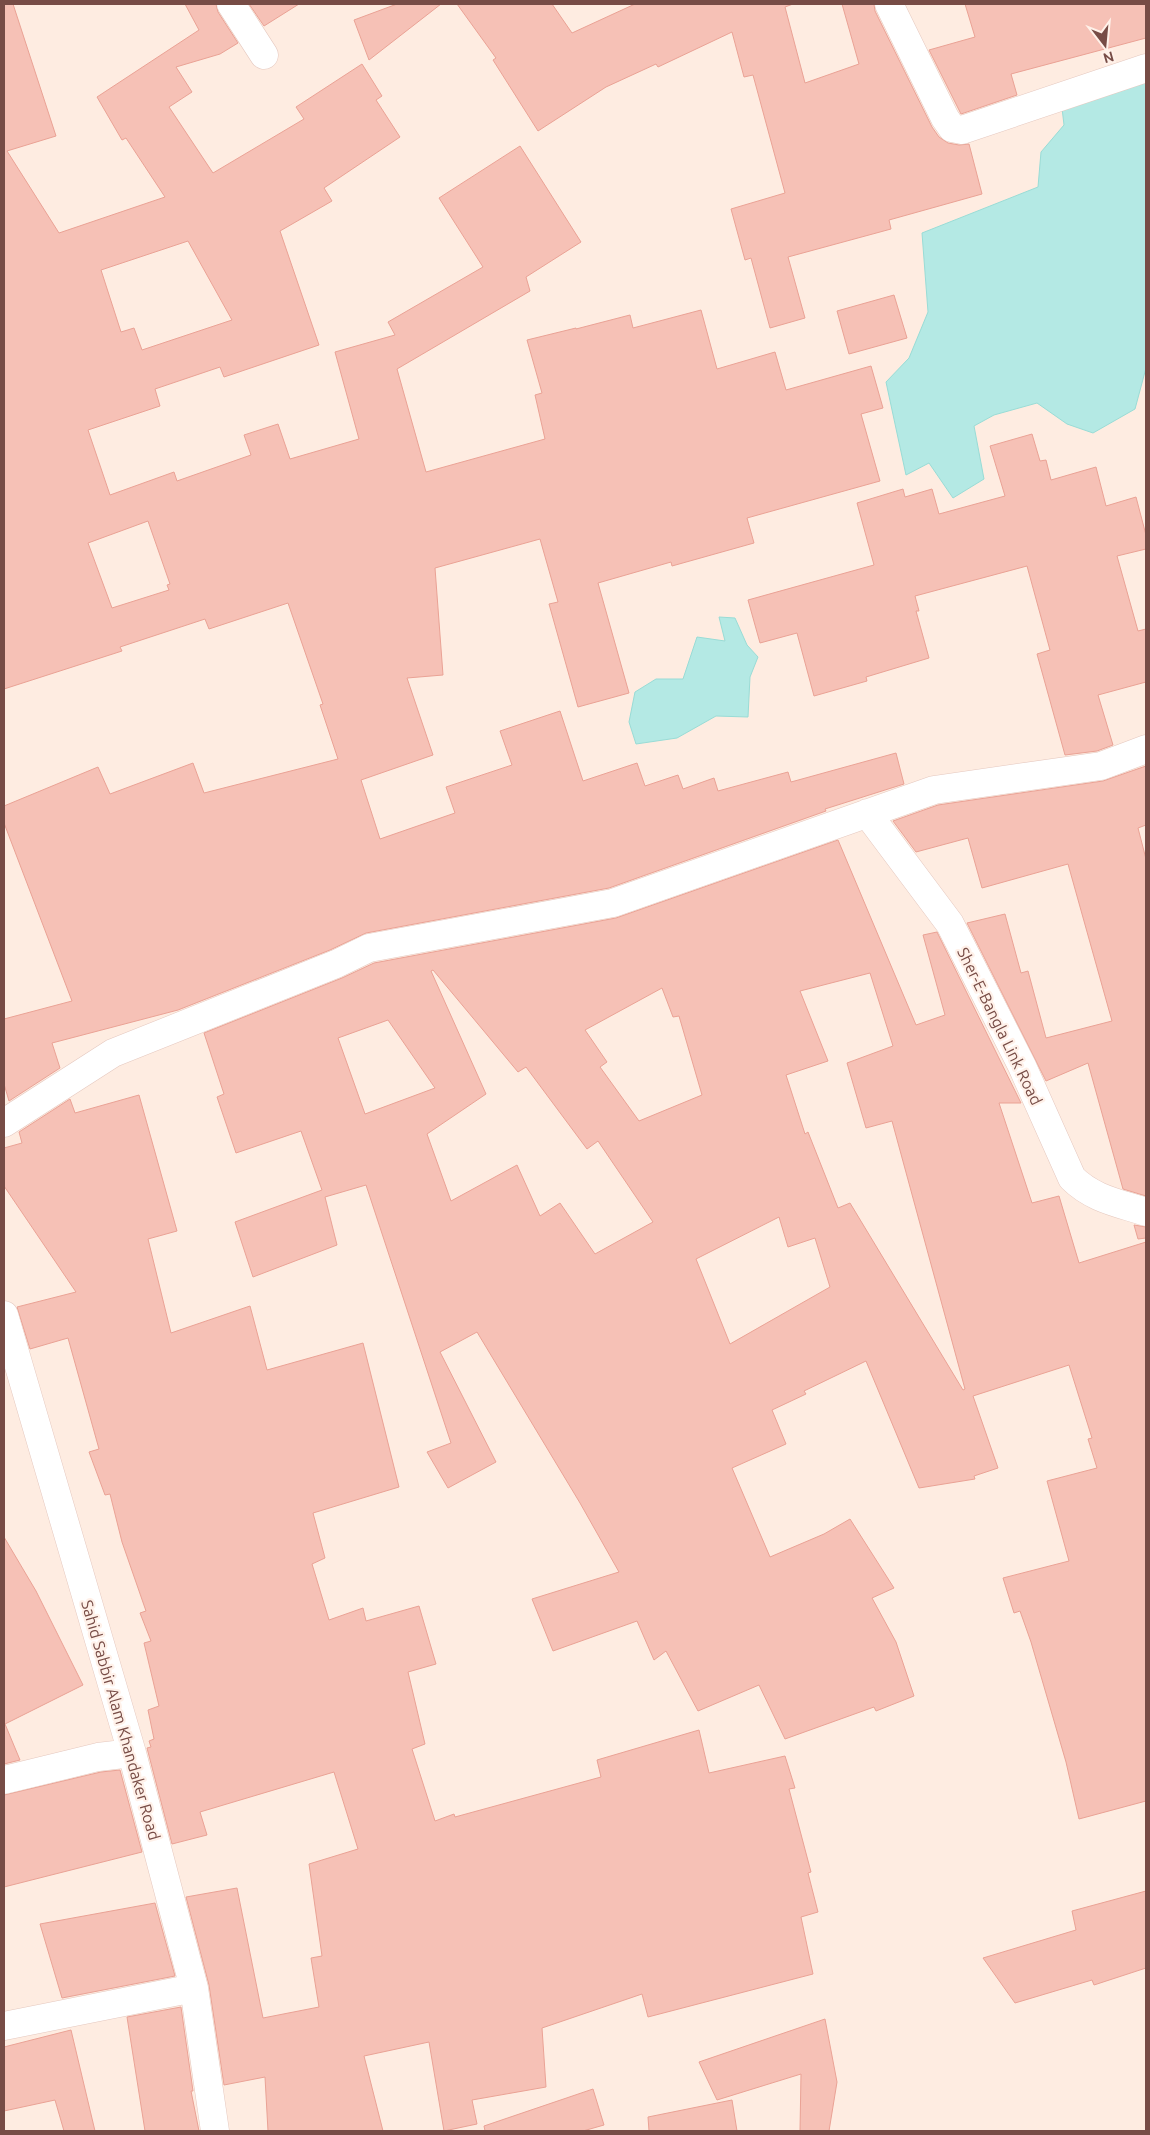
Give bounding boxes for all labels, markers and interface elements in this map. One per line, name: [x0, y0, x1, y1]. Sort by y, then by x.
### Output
north arrow: [1080, 20, 1130, 70]
text: N: [1101, 48, 1116, 67]
street label: Sher-E-Bangla Link Road: [954, 944, 1046, 1108]
street label: Sahid Sabbir Alam Khandaker Road: [78, 1598, 164, 1842]

